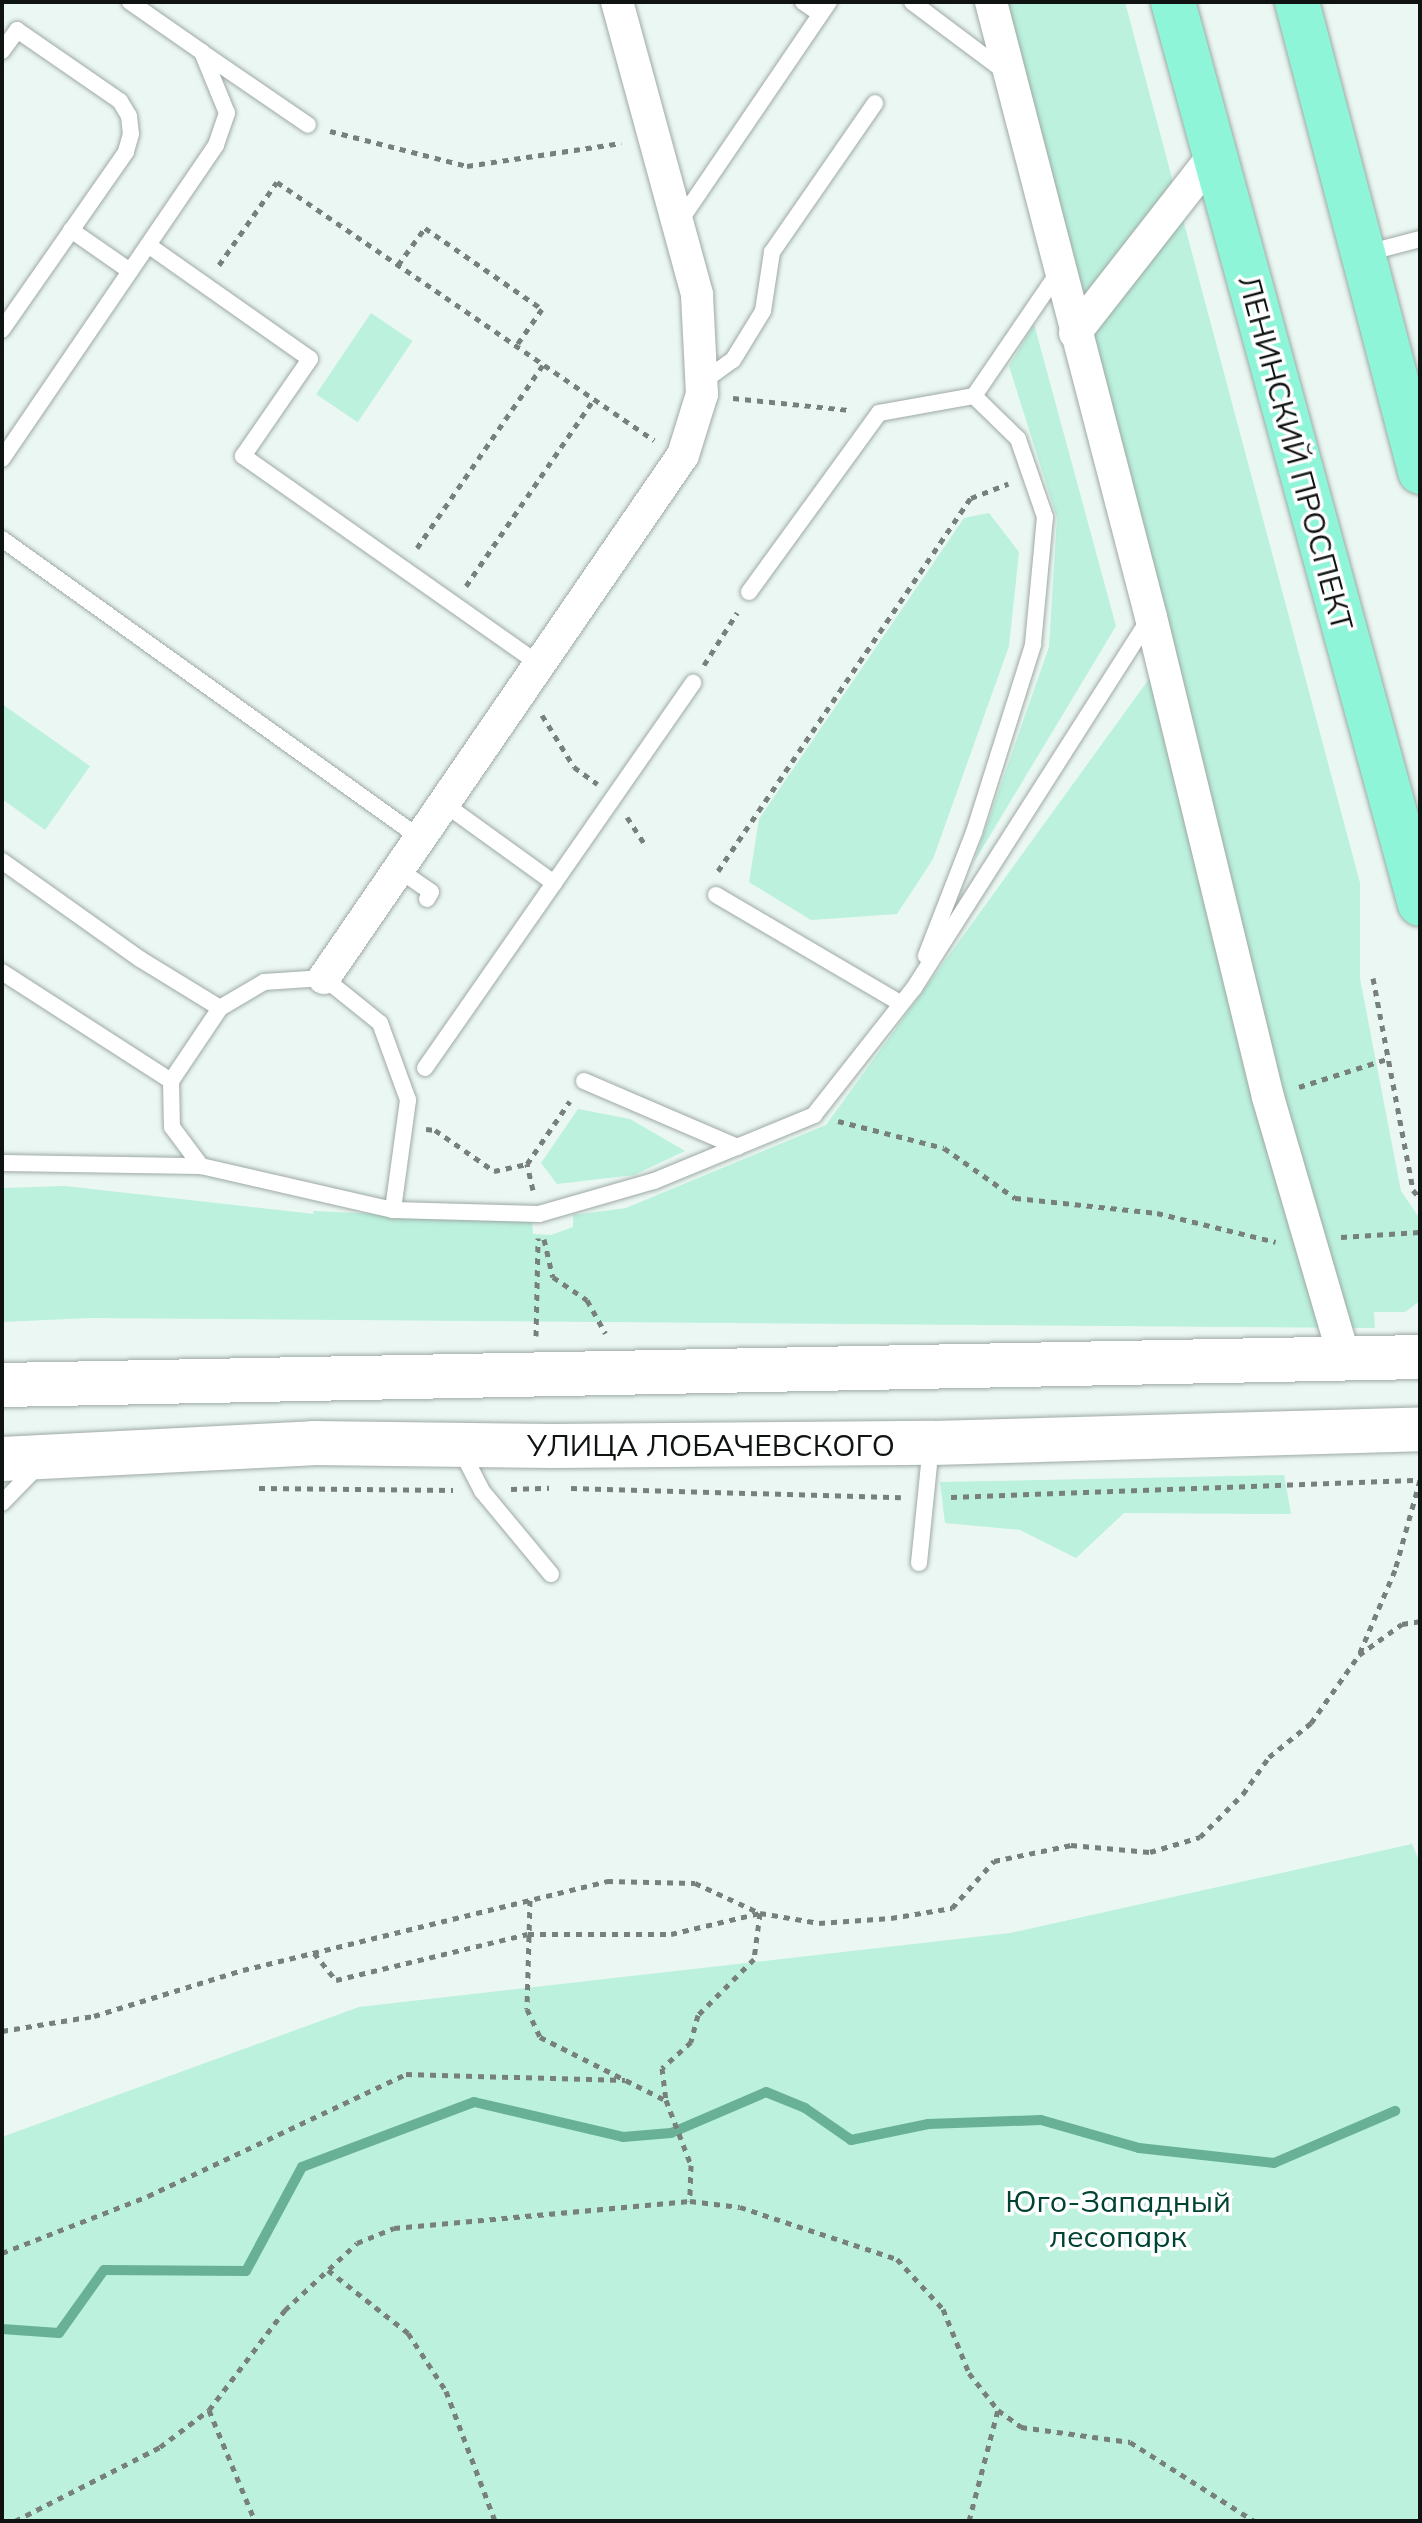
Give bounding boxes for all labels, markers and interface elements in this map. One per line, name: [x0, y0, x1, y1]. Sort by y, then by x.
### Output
street label: ЛЕНИНСКИЙ ПРОСПЕКТ: [1231, 272, 1361, 634]
street label: УЛИЦА ЛОБАЧЕВСКОГО: [527, 1427, 895, 1463]
park label: Юго-Западный лесопарк: [1005, 2183, 1231, 2254]

